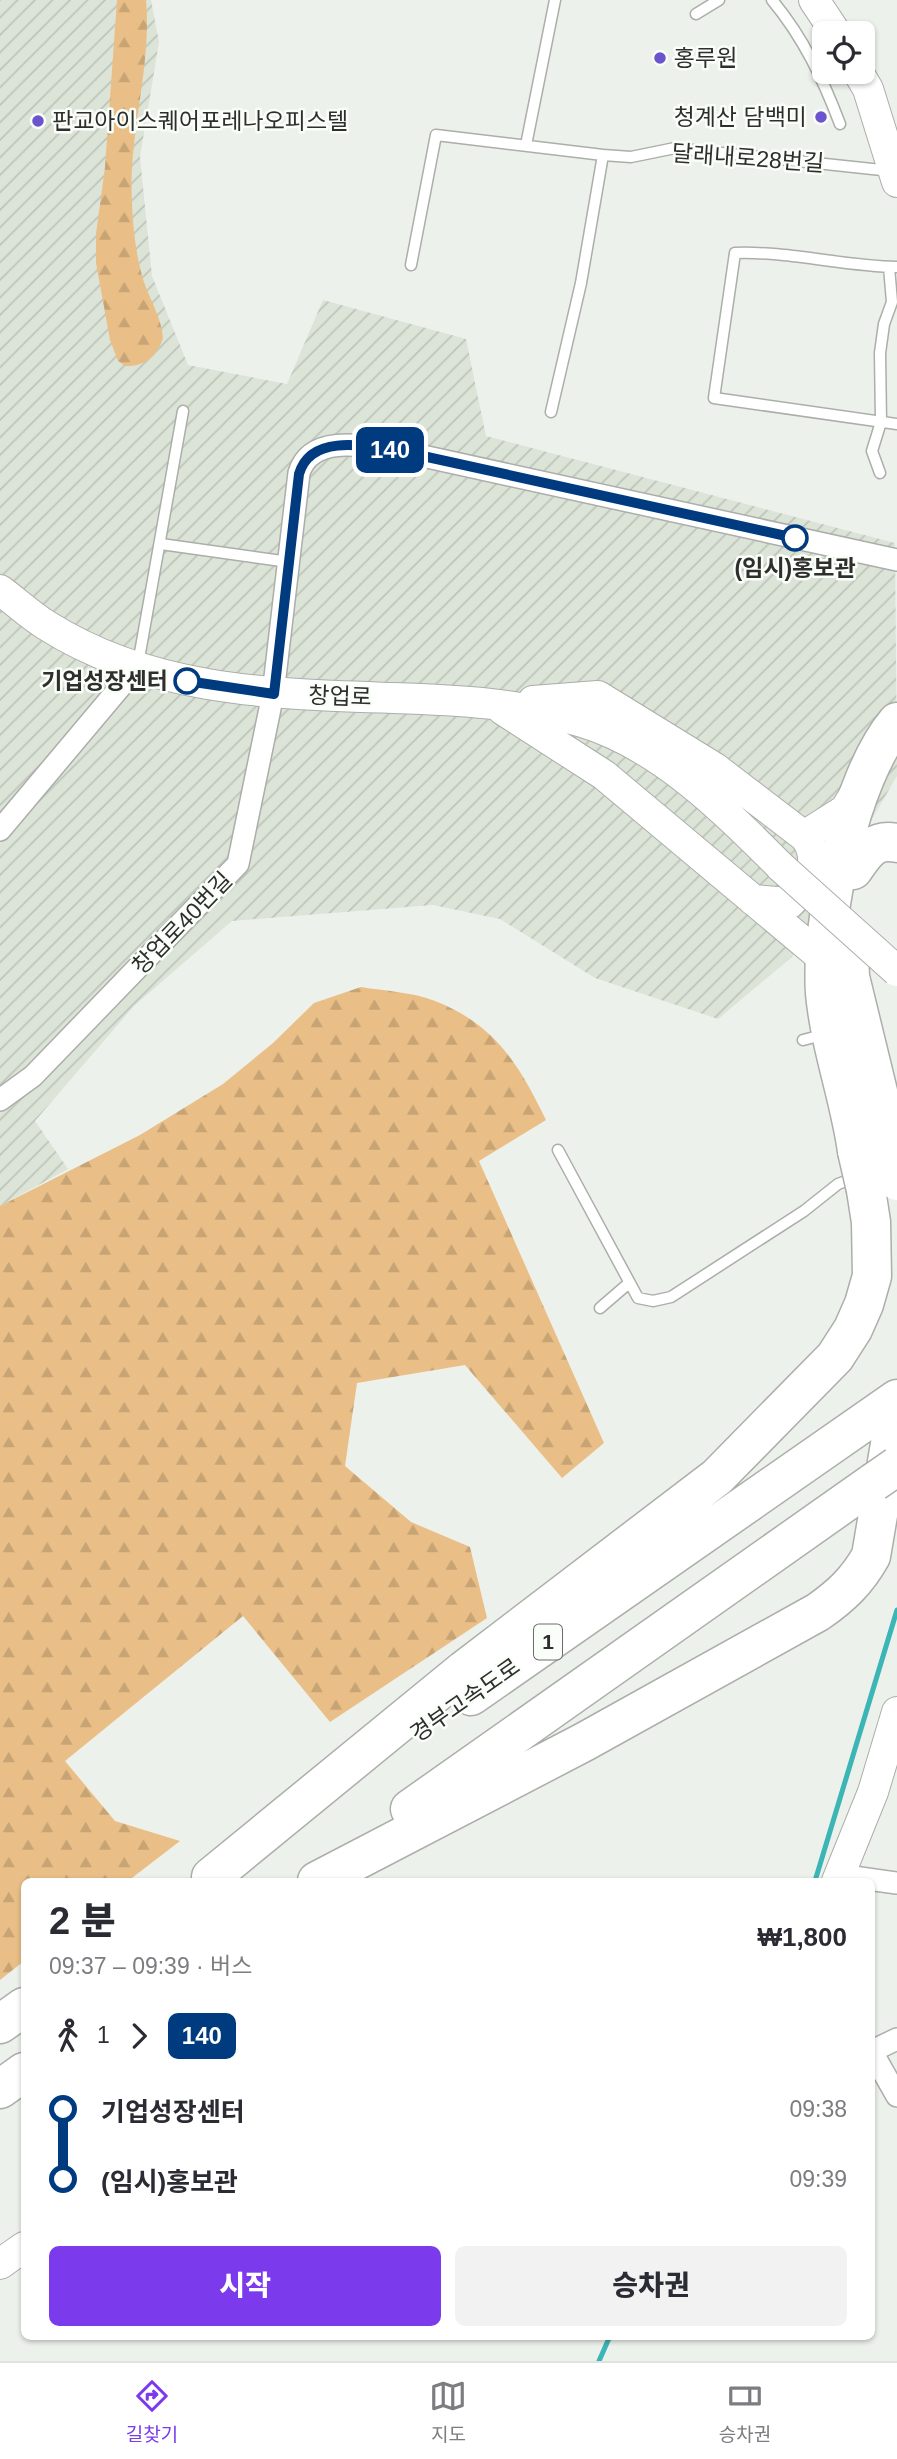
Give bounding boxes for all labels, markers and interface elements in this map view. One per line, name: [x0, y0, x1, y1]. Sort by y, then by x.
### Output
map controls: [812, 21, 875, 84]
button: locate: [812, 21, 875, 84]
place label: 홍루원: [674, 45, 737, 71]
marker: 홍루원: [652, 50, 668, 66]
place label: 청계산 담백미: [674, 104, 807, 130]
place label: 판교아이스퀘어포레나오피스텔: [52, 108, 348, 134]
marker: 청계산 담백미: [813, 109, 829, 125]
marker: 판교아이스퀘어포레나오피스텔: [30, 113, 46, 129]
street label: 달래내로28번길: [671, 140, 825, 176]
line badge: 140: [350, 427, 430, 473]
text: 140: [370, 436, 410, 463]
marker: (임시)홍보관: [782, 525, 808, 551]
place label: (임시)홍보관: [734, 555, 856, 581]
place label: 기업성장센터: [41, 668, 168, 694]
marker: 기업성장센터: [174, 668, 200, 694]
street label: 창업로: [308, 682, 372, 710]
street label: 창업로40번길: [127, 867, 237, 979]
road number: 1: [534, 1624, 562, 1660]
street label: 경부고속도로: [406, 1653, 524, 1747]
text: 2 분: [49, 1900, 116, 1942]
text: ₩1,800: [757, 1922, 847, 1952]
text: 09:37 – 09:39 · 버스: [49, 1953, 252, 1979]
icon: walk: [49, 2017, 87, 2055]
icon: forward: [120, 2017, 158, 2055]
text: 1: [97, 2022, 110, 2048]
text: 140: [182, 2022, 222, 2049]
text: 09:38: [789, 2096, 847, 2122]
text: 기업성장센터: [101, 2097, 245, 2127]
text: 09:39: [789, 2166, 847, 2192]
text: (임시)홍보관: [101, 2167, 238, 2197]
button: 시작: [49, 2246, 441, 2326]
button: 승차권: [455, 2246, 847, 2326]
tab: 길찾기: [126, 2377, 178, 2446]
tab: 지도: [429, 2377, 467, 2446]
tab: 승차권: [719, 2377, 771, 2446]

